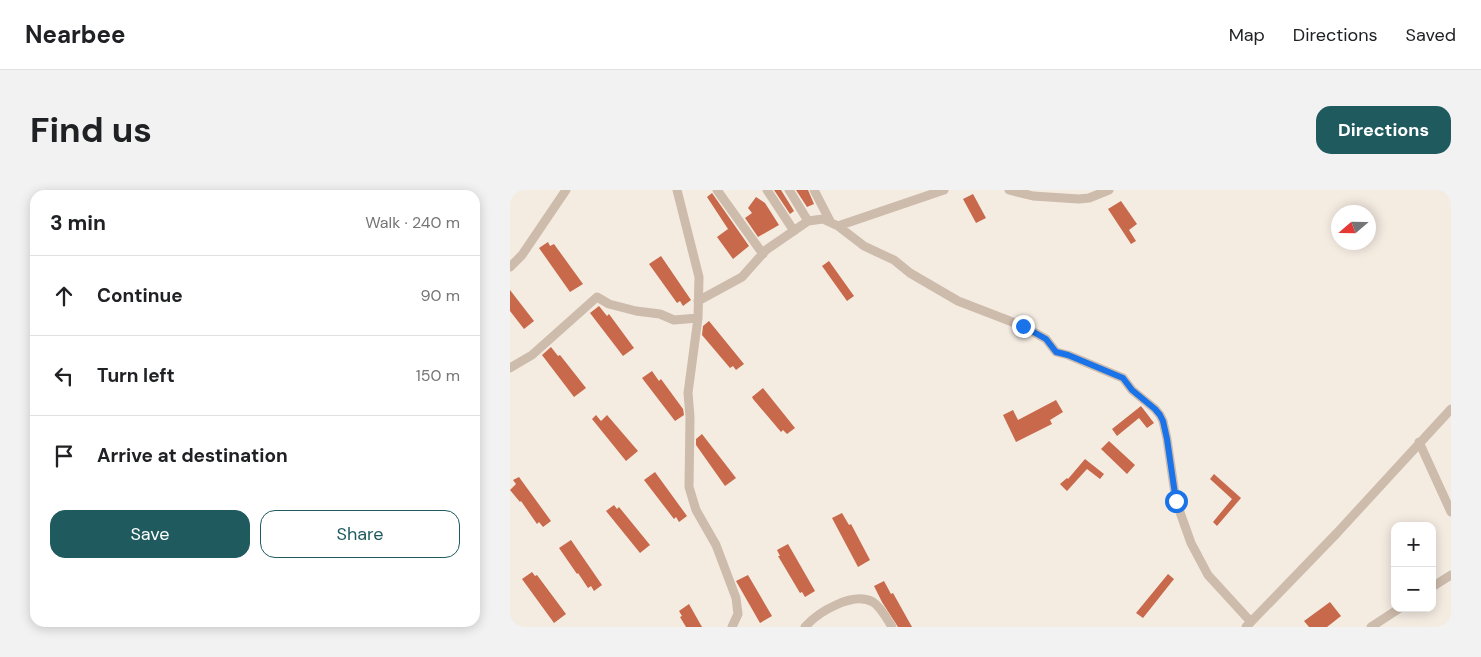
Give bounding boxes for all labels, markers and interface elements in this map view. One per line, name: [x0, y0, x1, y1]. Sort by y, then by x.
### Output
text: Nearbee: [25, 19, 125, 50]
text: Map: [1229, 23, 1265, 47]
text: Directions: [1293, 23, 1378, 47]
text: Saved: [1406, 23, 1456, 47]
button: Directions: [1316, 106, 1451, 154]
text: Find us: [30, 107, 152, 153]
north arrow: [1331, 205, 1376, 250]
text: 3 min: [50, 209, 106, 237]
text: Walk · 240 m: [365, 212, 460, 233]
icon: ahead: [50, 282, 78, 310]
text: Continue: [97, 283, 183, 308]
text: 90 m: [420, 285, 460, 306]
route end: [1012, 315, 1035, 338]
icon: left: [50, 362, 78, 390]
text: Turn left: [97, 363, 175, 388]
text: 150 m: [416, 365, 460, 386]
icon: arrive: [50, 442, 78, 470]
text: Arrive at destination: [97, 443, 288, 468]
route start: [1165, 490, 1188, 513]
button: Save: [50, 510, 250, 558]
button: Share: [260, 510, 460, 558]
map controls: [1391, 522, 1436, 612]
button: +: [1391, 522, 1436, 567]
button: −: [1391, 567, 1436, 612]

